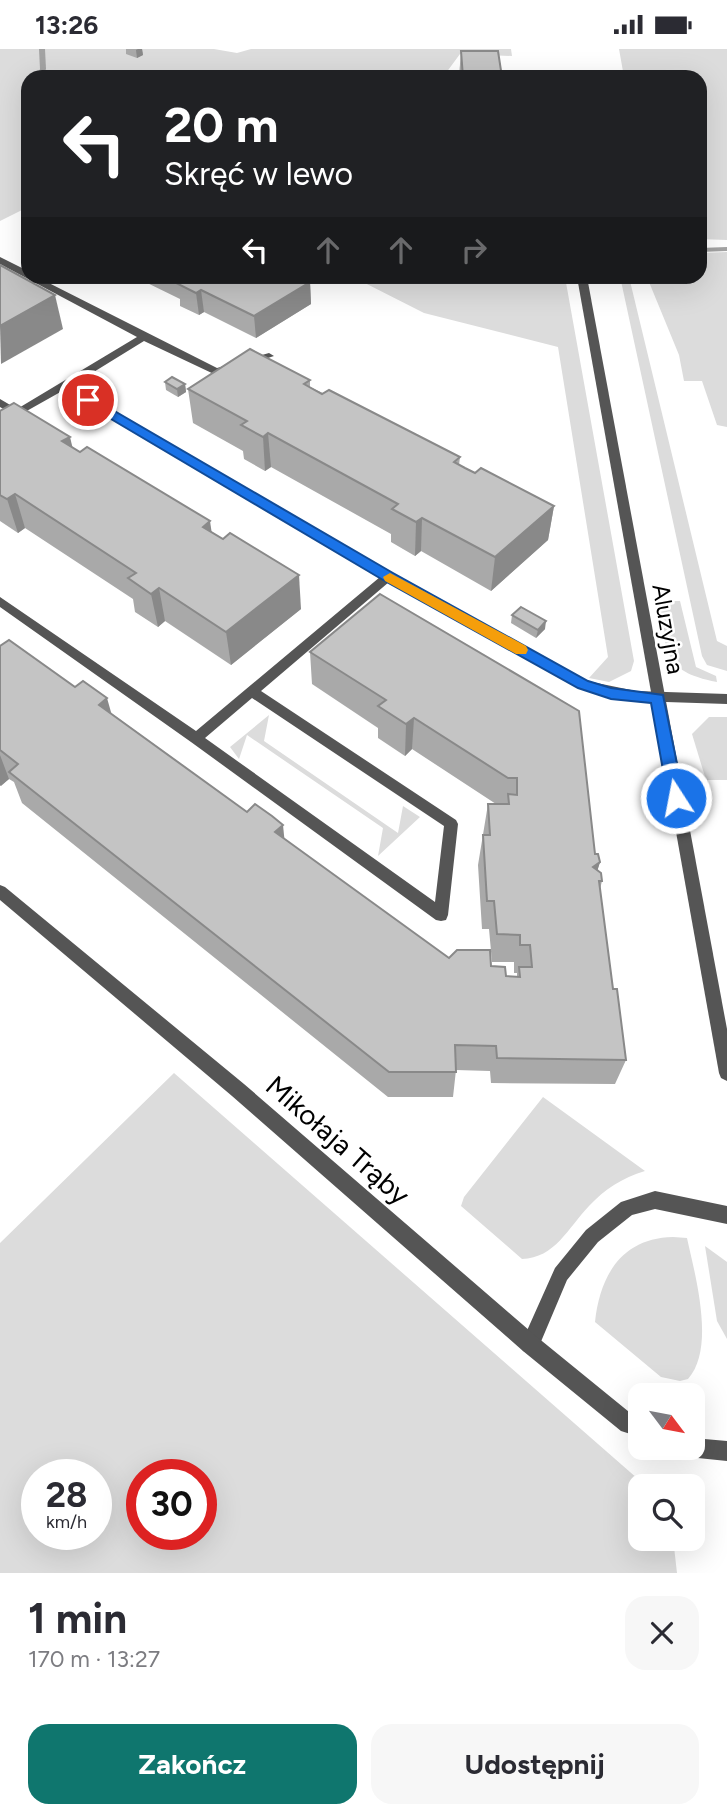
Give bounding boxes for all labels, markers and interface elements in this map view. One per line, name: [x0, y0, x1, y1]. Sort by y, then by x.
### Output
text: 13:26: [35, 9, 98, 41]
text: 20 m: [164, 95, 279, 154]
icon: left: [49, 98, 140, 189]
text: Skręć w lewo: [164, 155, 353, 193]
icon: left: [236, 231, 274, 269]
icon: ahead: [309, 231, 347, 269]
icon: ahead: [382, 231, 420, 269]
icon: right: [455, 231, 493, 269]
pin: [58, 370, 118, 430]
icon: arrive: [69, 381, 107, 419]
street label: Aluzyjna: [646, 581, 691, 676]
position arrow: [639, 761, 713, 835]
street label: Mikołaja Trąby: [259, 1068, 417, 1212]
north arrow: [628, 1383, 705, 1459]
map controls: [628, 1383, 705, 1551]
speed limit sign: 30: [126, 1459, 217, 1550]
text: 28: [46, 1474, 87, 1516]
button: search: [628, 1474, 705, 1551]
text: km/h: [46, 1511, 87, 1533]
text: 1 min: [28, 1593, 127, 1644]
button: close: [625, 1596, 699, 1670]
text: 170 m · 13:27: [28, 1645, 160, 1673]
button: Zakończ: [28, 1724, 357, 1804]
button: Udostępnij: [371, 1724, 699, 1804]

